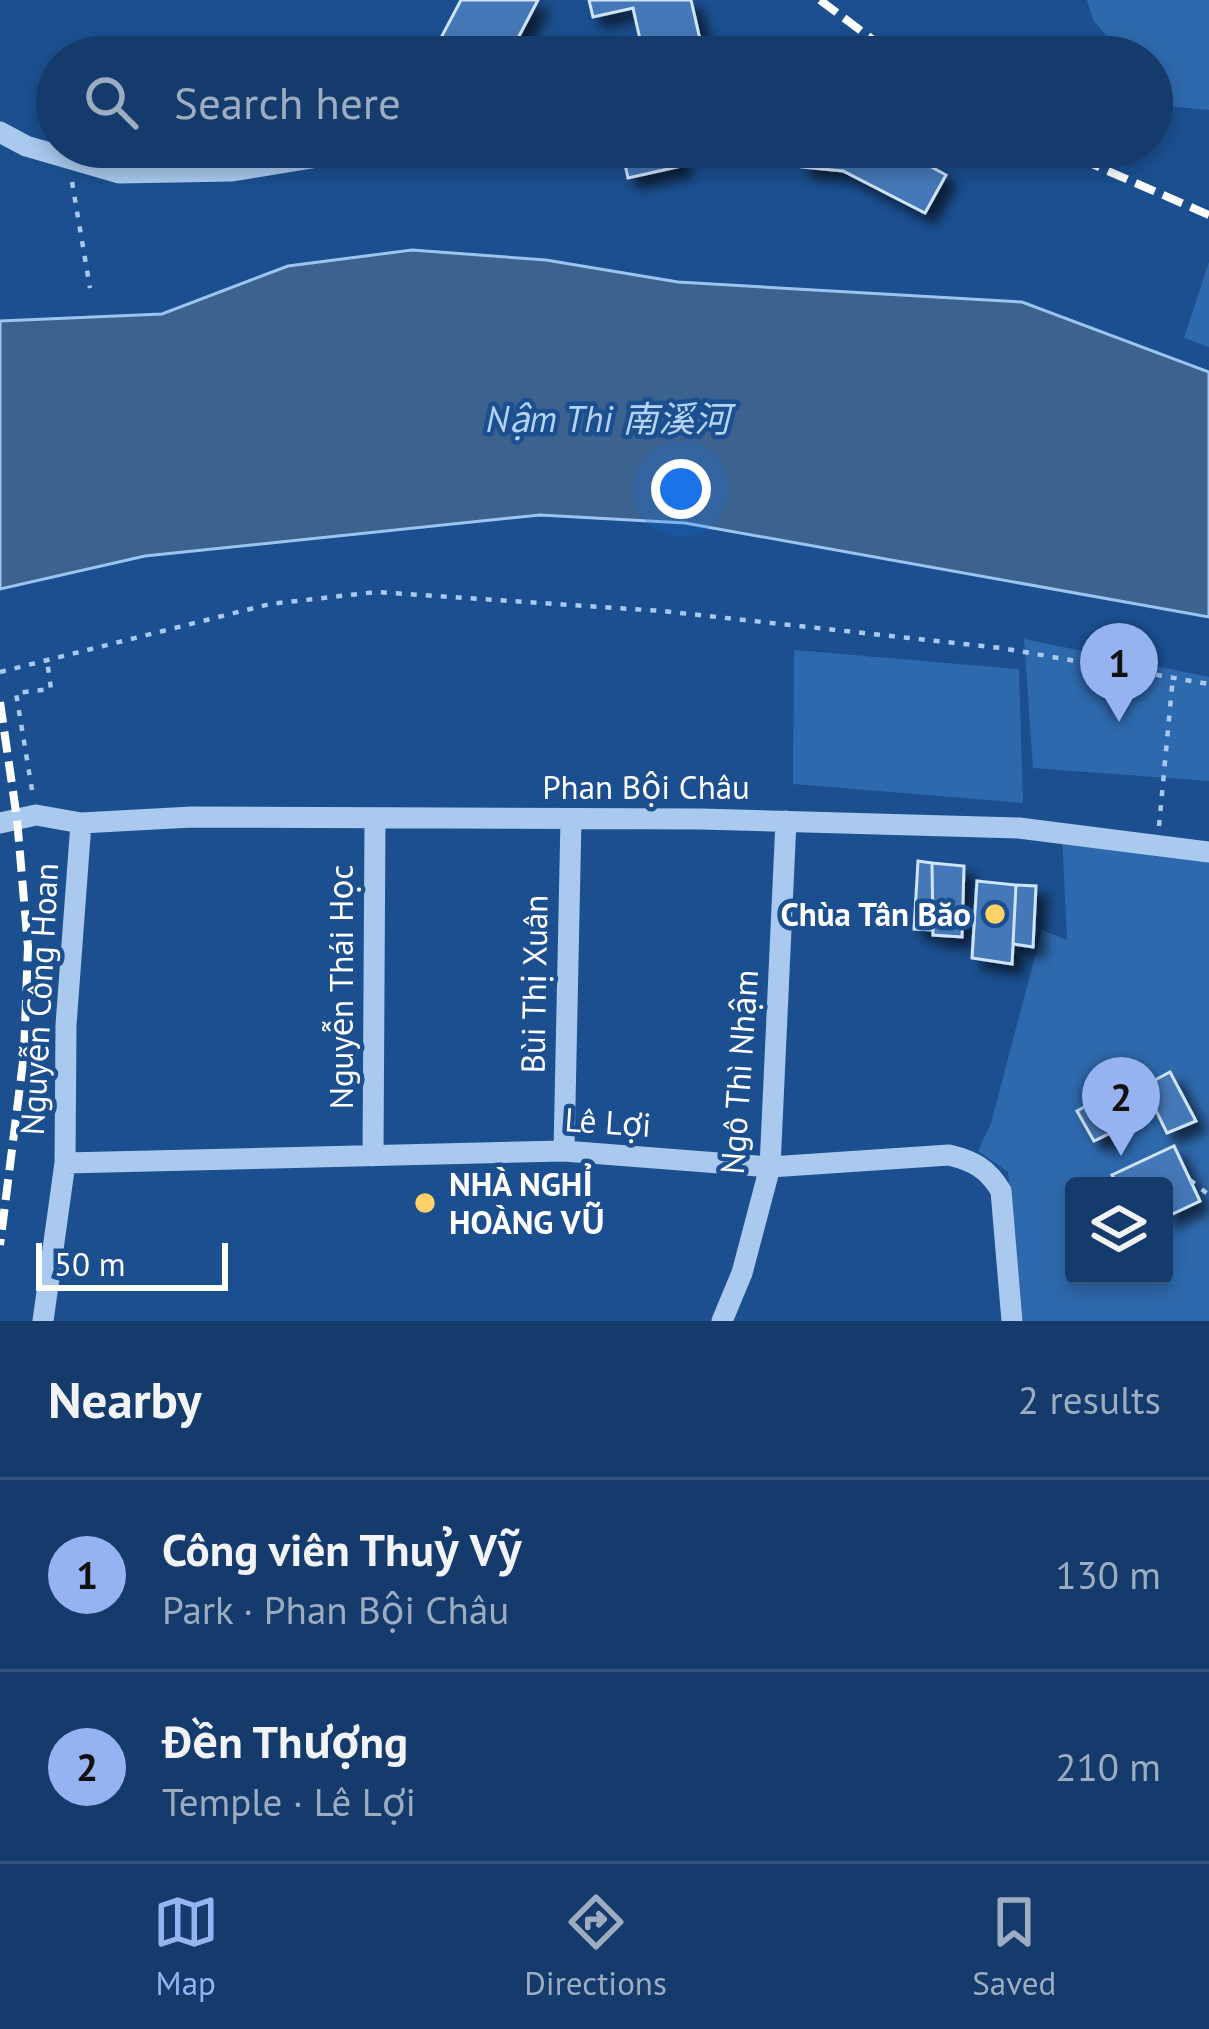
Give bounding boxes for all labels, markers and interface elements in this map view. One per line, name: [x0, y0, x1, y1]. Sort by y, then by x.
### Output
search box: [36, 36, 1173, 168]
icon: search: [78, 69, 144, 135]
text: Search here: [174, 73, 401, 131]
water label: Nậm Thi 南溪河: [486, 395, 736, 442]
your location: [651, 459, 711, 519]
pin: 1: [1080, 623, 1158, 722]
street label: Phan Bội Châu: [542, 765, 750, 808]
street label: Nguyễn Công Hoan: [10, 862, 67, 1136]
street label: Nguyễn Thái Học: [319, 865, 362, 1109]
place label: Chùa Tân Băo: [780, 892, 971, 935]
street label: Bùi Thị Xuân: [510, 894, 557, 1074]
marker: Chùa Tân Băo: [982, 901, 1008, 927]
street label: Ngô Thì Nhậm: [710, 968, 767, 1176]
pin: 2: [1082, 1057, 1160, 1156]
street label: Lê Lợi: [563, 1097, 653, 1146]
place label: NHÀ NGHỈ HOÀNG VŨ: [449, 1162, 605, 1243]
map controls: [1065, 1177, 1173, 1285]
button: layers: [1065, 1177, 1173, 1285]
marker: NHÀ NGHỈ HOÀNG VŨ: [412, 1190, 438, 1216]
scale bar: [36, 1237, 228, 1290]
text: 50 m: [54, 1242, 126, 1285]
text: Nearby: [48, 1366, 202, 1432]
text: 2 results: [1018, 1374, 1161, 1425]
text: Công viên Thuỷ Vỹ: [162, 1520, 523, 1578]
text: 1: [76, 1549, 98, 1600]
text: 130 m: [1055, 1549, 1161, 1600]
text: Park · Phan Bội Châu: [162, 1584, 509, 1635]
text: Đền Thượng: [162, 1712, 408, 1770]
text: 2: [76, 1741, 98, 1792]
text: 210 m: [1055, 1741, 1161, 1792]
text: Temple · Lê Lợi: [162, 1776, 416, 1827]
tab: Map: [153, 1889, 219, 2004]
tab: Directions: [524, 1889, 667, 2004]
tab: Saved: [972, 1889, 1056, 2004]

